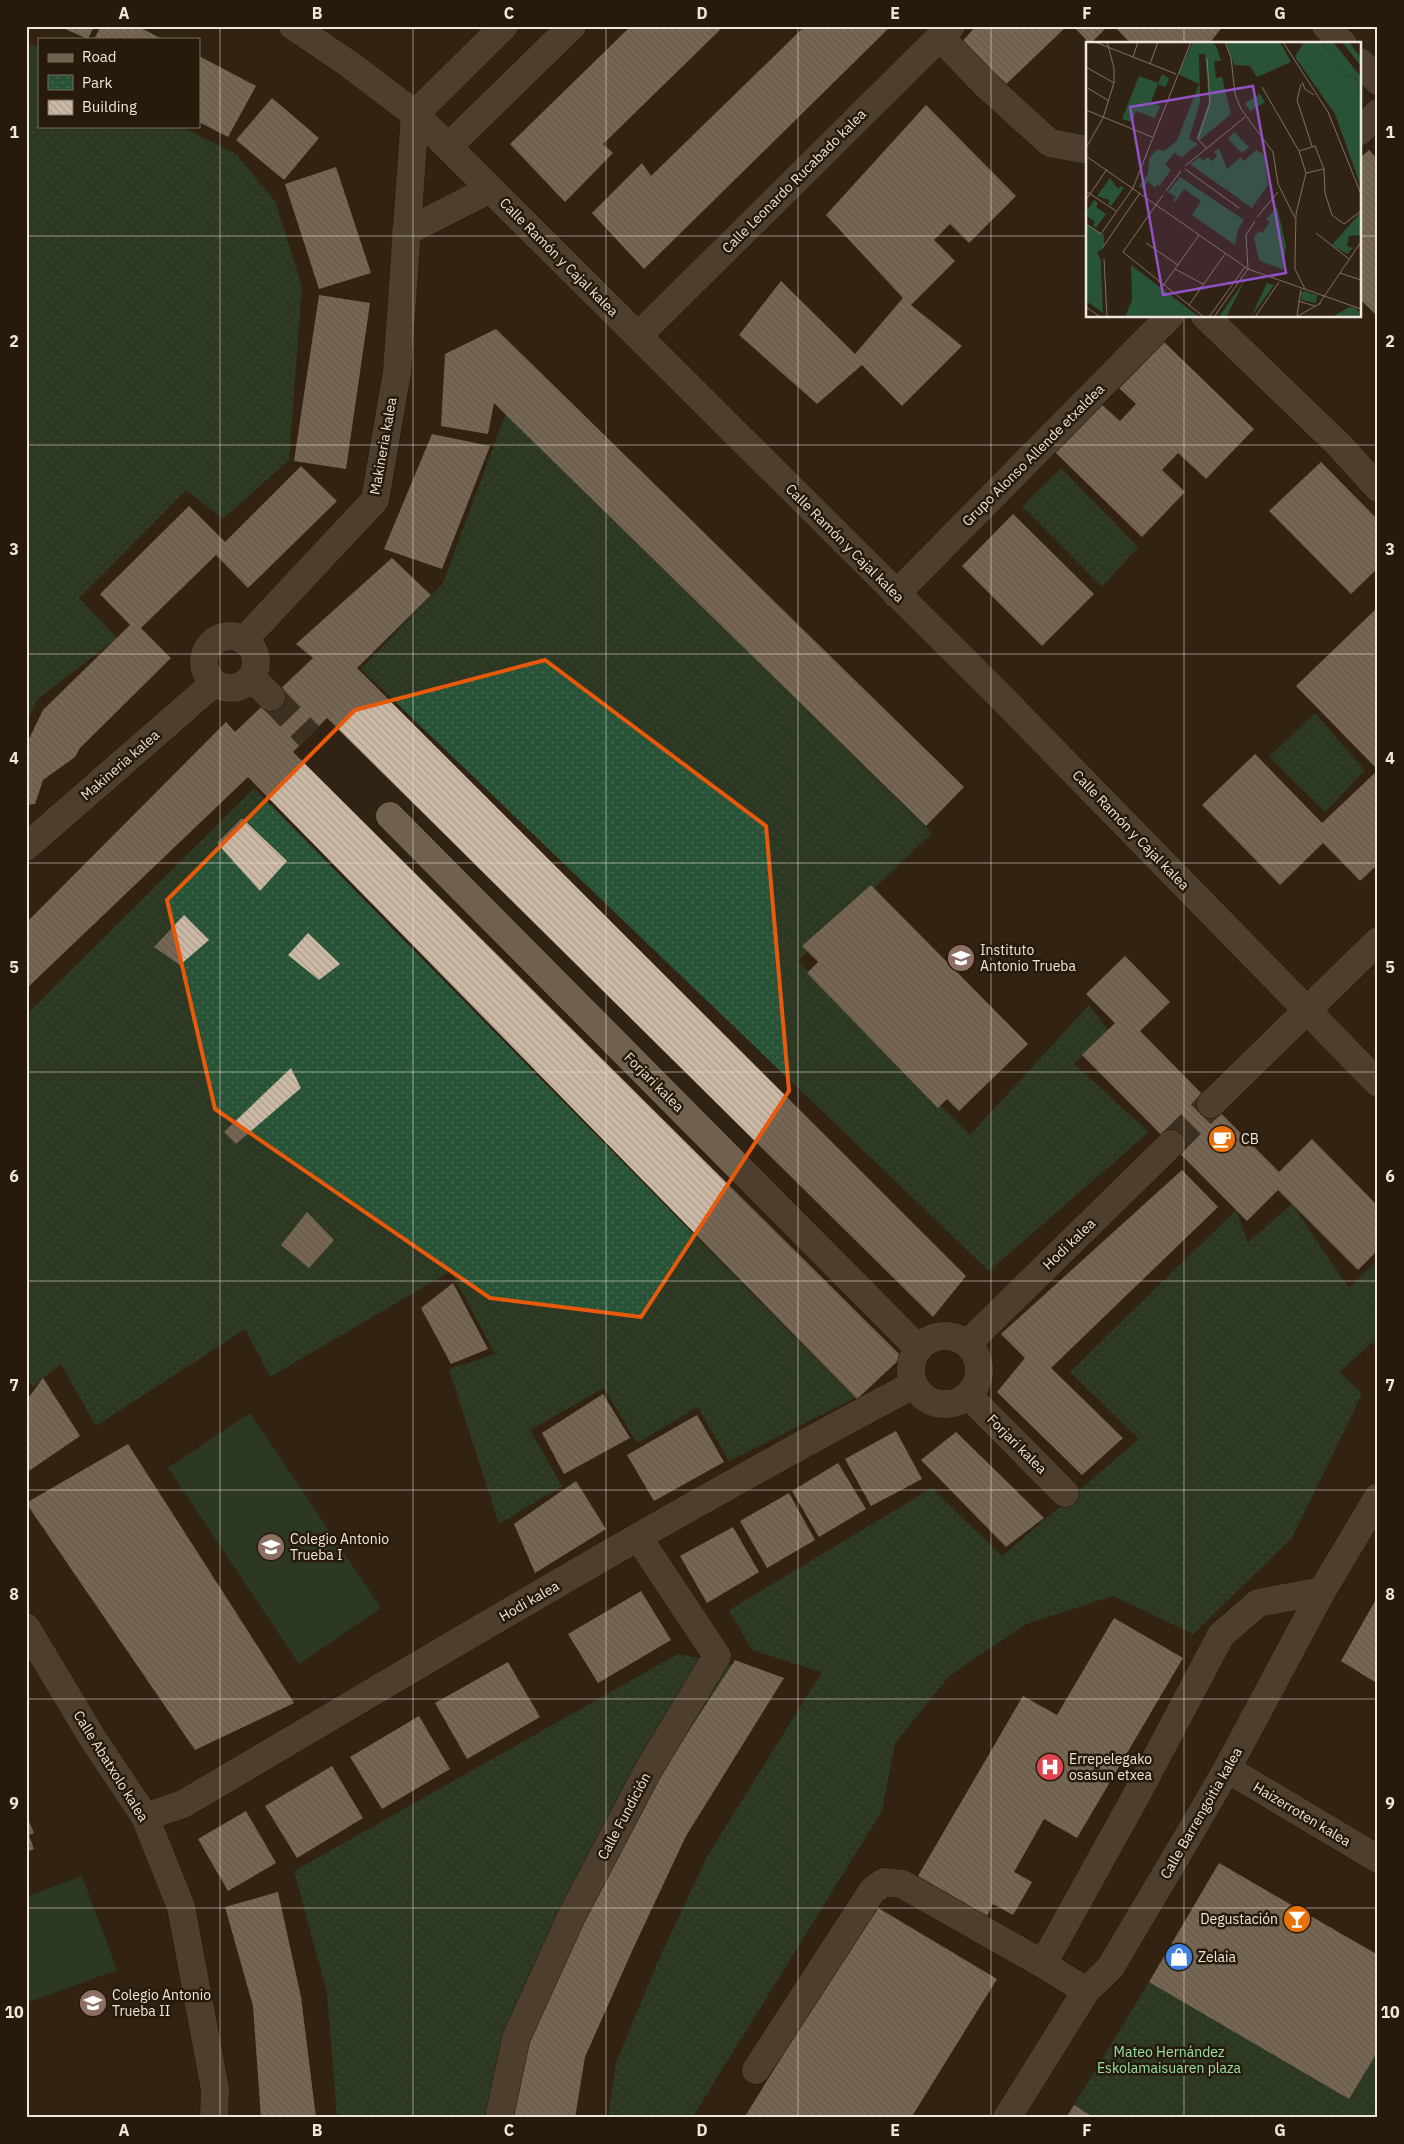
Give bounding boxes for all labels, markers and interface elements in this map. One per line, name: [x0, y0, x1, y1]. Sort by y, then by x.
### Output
text: A: [119, 3, 130, 23]
text: B: [312, 3, 323, 23]
text: C: [504, 3, 514, 23]
text: D: [696, 3, 708, 23]
text: E: [890, 3, 900, 23]
text: F: [1082, 3, 1092, 23]
text: G: [1274, 3, 1286, 23]
legend: [38, 38, 200, 128]
inset map: [1086, 42, 1362, 318]
text: Road: [82, 47, 117, 66]
text: Park: [82, 73, 112, 92]
text: Building: [82, 97, 137, 116]
street label: Calle Leonardo Rucabado kalea: [718, 105, 870, 257]
text: 1: [9, 122, 19, 142]
text: 1: [1385, 122, 1395, 142]
street label: Calle Ramón y Cajal kalea: [496, 194, 623, 321]
text: 2: [9, 331, 19, 351]
text: 2: [1385, 331, 1395, 351]
street label: Grupo Alonso Allende etxaldea: [958, 380, 1108, 530]
street label: Makineria kalea: [366, 395, 401, 496]
street label: Calle Ramón y Cajal kalea: [782, 480, 909, 607]
text: 3: [9, 539, 19, 559]
text: 3: [1385, 539, 1395, 559]
street label: Makineria kalea: [77, 726, 163, 804]
text: 4: [9, 748, 19, 768]
text: 4: [1385, 748, 1395, 768]
street label: Calle Ramón y Cajal kalea: [1069, 766, 1194, 894]
place label: Instituto Antonio Trueba: [980, 941, 1076, 975]
school or university icon: Instituto Antonio Trueba: [946, 943, 976, 973]
text: 5: [9, 957, 19, 977]
text: 5: [1385, 957, 1395, 977]
street label: Forjari kalea: [620, 1048, 688, 1116]
cafe icon: CB: [1207, 1124, 1237, 1154]
place label: CB: [1241, 1130, 1259, 1148]
text: 6: [9, 1166, 19, 1186]
text: 6: [1385, 1166, 1395, 1186]
street label: Hodi kalea: [1039, 1214, 1100, 1274]
text: 7: [9, 1375, 19, 1395]
text: 7: [1385, 1375, 1395, 1395]
street label: Forjari kalea: [983, 1410, 1051, 1478]
place label: Colegio Antonio Trueba I: [290, 1530, 389, 1564]
school or university icon: Colegio Antonio Trueba I: [256, 1532, 286, 1562]
street label: Hodi kalea: [496, 1576, 563, 1625]
text: 8: [9, 1584, 19, 1604]
text: 8: [1385, 1584, 1395, 1604]
street label: Calle Abatxolo kalea: [70, 1707, 153, 1825]
street label: Calle Barrengoitia kalea: [1156, 1744, 1246, 1882]
place label: Errepelegako osasun etxea: [1069, 1750, 1152, 1784]
hospital icon: Errepelegako osasun etxea: [1035, 1752, 1065, 1782]
street label: Calle Fundición: [594, 1769, 654, 1863]
street label: Haizerroten kalea: [1250, 1778, 1354, 1850]
text: 9: [9, 1793, 19, 1813]
text: 9: [1385, 1793, 1395, 1813]
bar icon: Degustación: [1282, 1904, 1312, 1934]
place label: Degustación: [1200, 1910, 1278, 1928]
shop icon: Zelaia: [1164, 1942, 1194, 1972]
place label: Zelaia: [1198, 1948, 1237, 1966]
place label: Colegio Antonio Trueba II: [112, 1986, 211, 2020]
school or university icon: Colegio Antonio Trueba II: [78, 1988, 108, 2018]
text: 10: [4, 2002, 24, 2022]
text: 10: [1380, 2002, 1400, 2022]
park label: Mateo Hernández Eskolamaisuaren plaza: [1097, 2043, 1242, 2077]
text: A: [119, 2120, 130, 2140]
text: B: [312, 2120, 323, 2140]
text: C: [504, 2120, 514, 2140]
text: D: [696, 2120, 708, 2140]
text: E: [890, 2120, 900, 2140]
text: F: [1082, 2120, 1092, 2140]
text: G: [1274, 2120, 1286, 2140]

